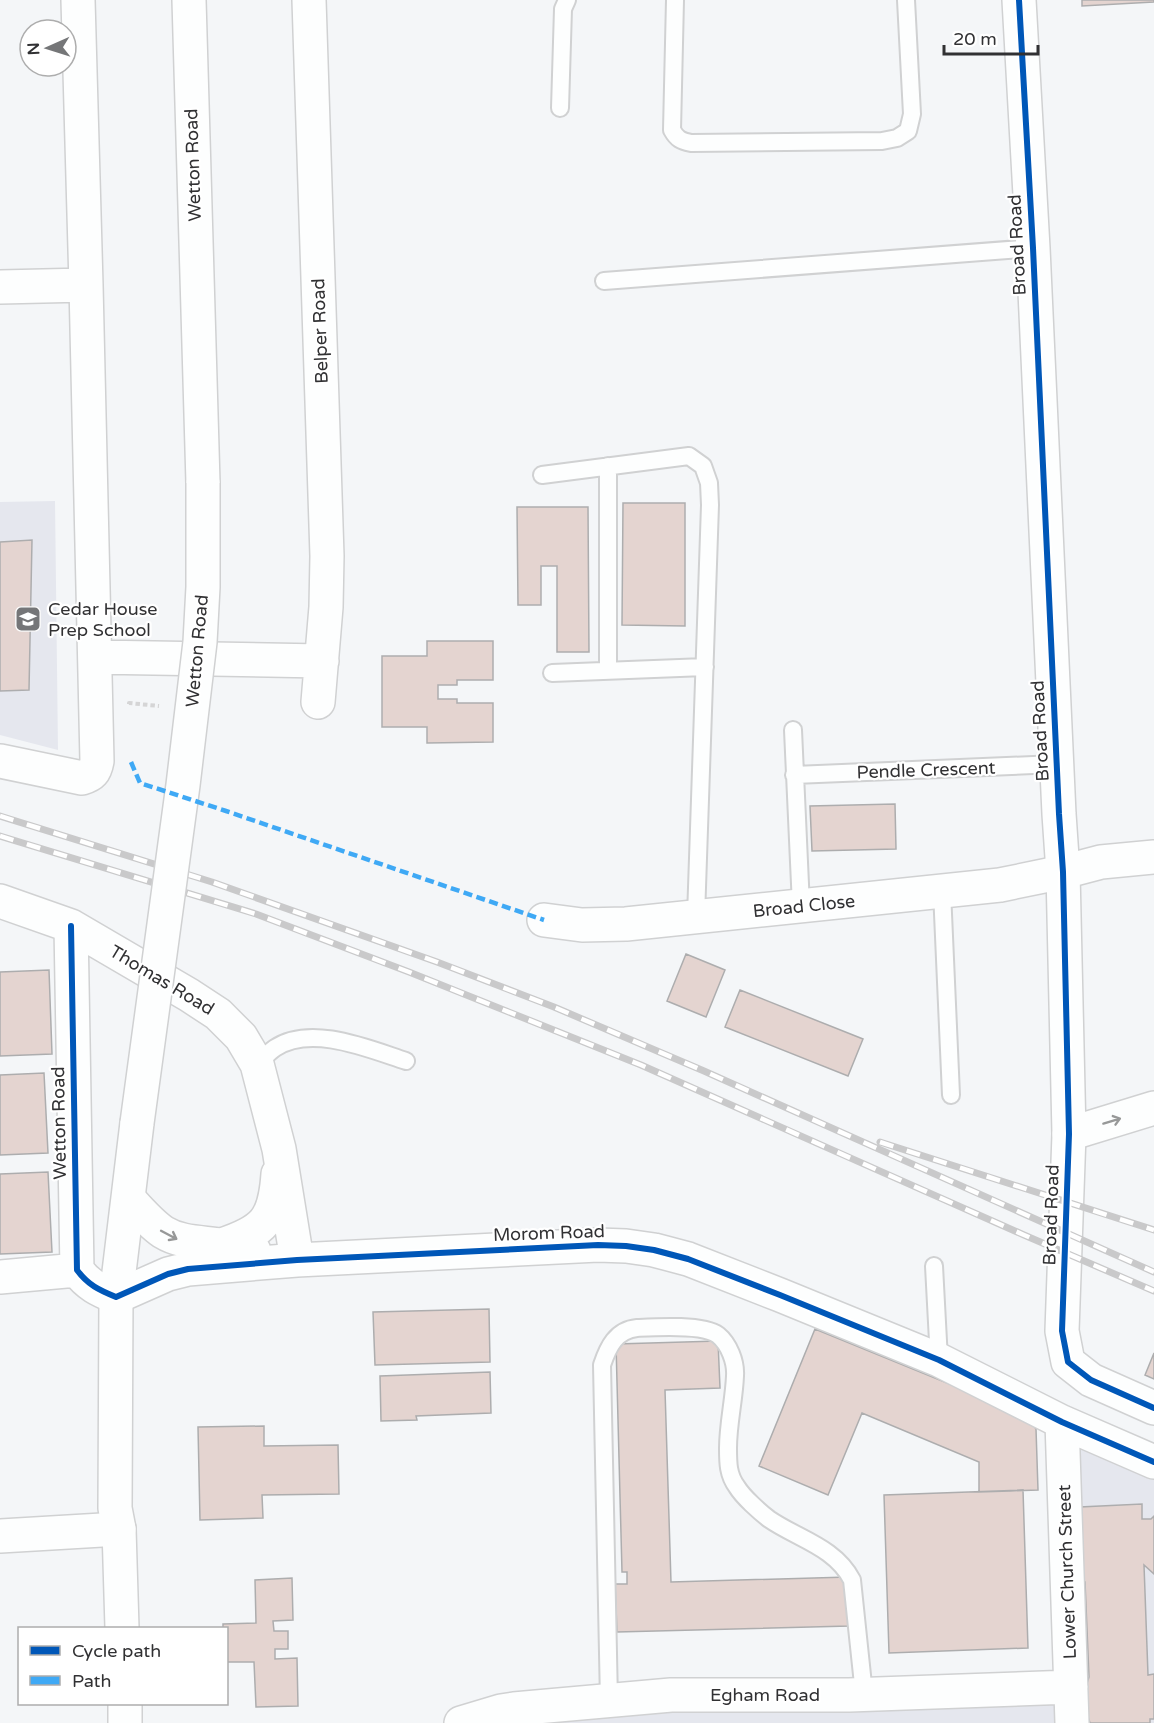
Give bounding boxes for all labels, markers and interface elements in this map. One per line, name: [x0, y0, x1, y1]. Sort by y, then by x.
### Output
north arrow: [18, 18, 78, 78]
scale bar: [944, 18, 1038, 56]
text: 20 m: [953, 28, 997, 50]
text: N: [24, 42, 44, 56]
street label: Wetton Road: [180, 108, 206, 222]
street label: Broad Road: [1003, 194, 1031, 296]
street label: Belper Road: [307, 278, 333, 384]
street label: Wetton Road: [181, 594, 213, 708]
place label: Cedar House Prep School: [48, 598, 158, 641]
school or university icon: Cedar House Prep School: [13, 604, 43, 634]
street label: Broad Road: [1026, 680, 1054, 782]
street label: Pendle Crescent: [856, 757, 996, 783]
street label: Broad Close: [752, 890, 856, 922]
street label: Thomas Road: [106, 940, 218, 1020]
street label: Wetton Road: [47, 1066, 71, 1180]
one-way arrow: [1102, 1115, 1121, 1126]
street label: Broad Road: [1038, 1164, 1064, 1266]
street label: Morom Road: [493, 1220, 605, 1246]
one-way arrow: [160, 1229, 178, 1241]
street label: Lower Church Street: [1053, 1484, 1081, 1660]
legend: [18, 1627, 228, 1705]
text: Cycle path: [72, 1640, 161, 1662]
text: Path: [72, 1670, 111, 1692]
street label: Egham Road: [710, 1684, 820, 1706]

